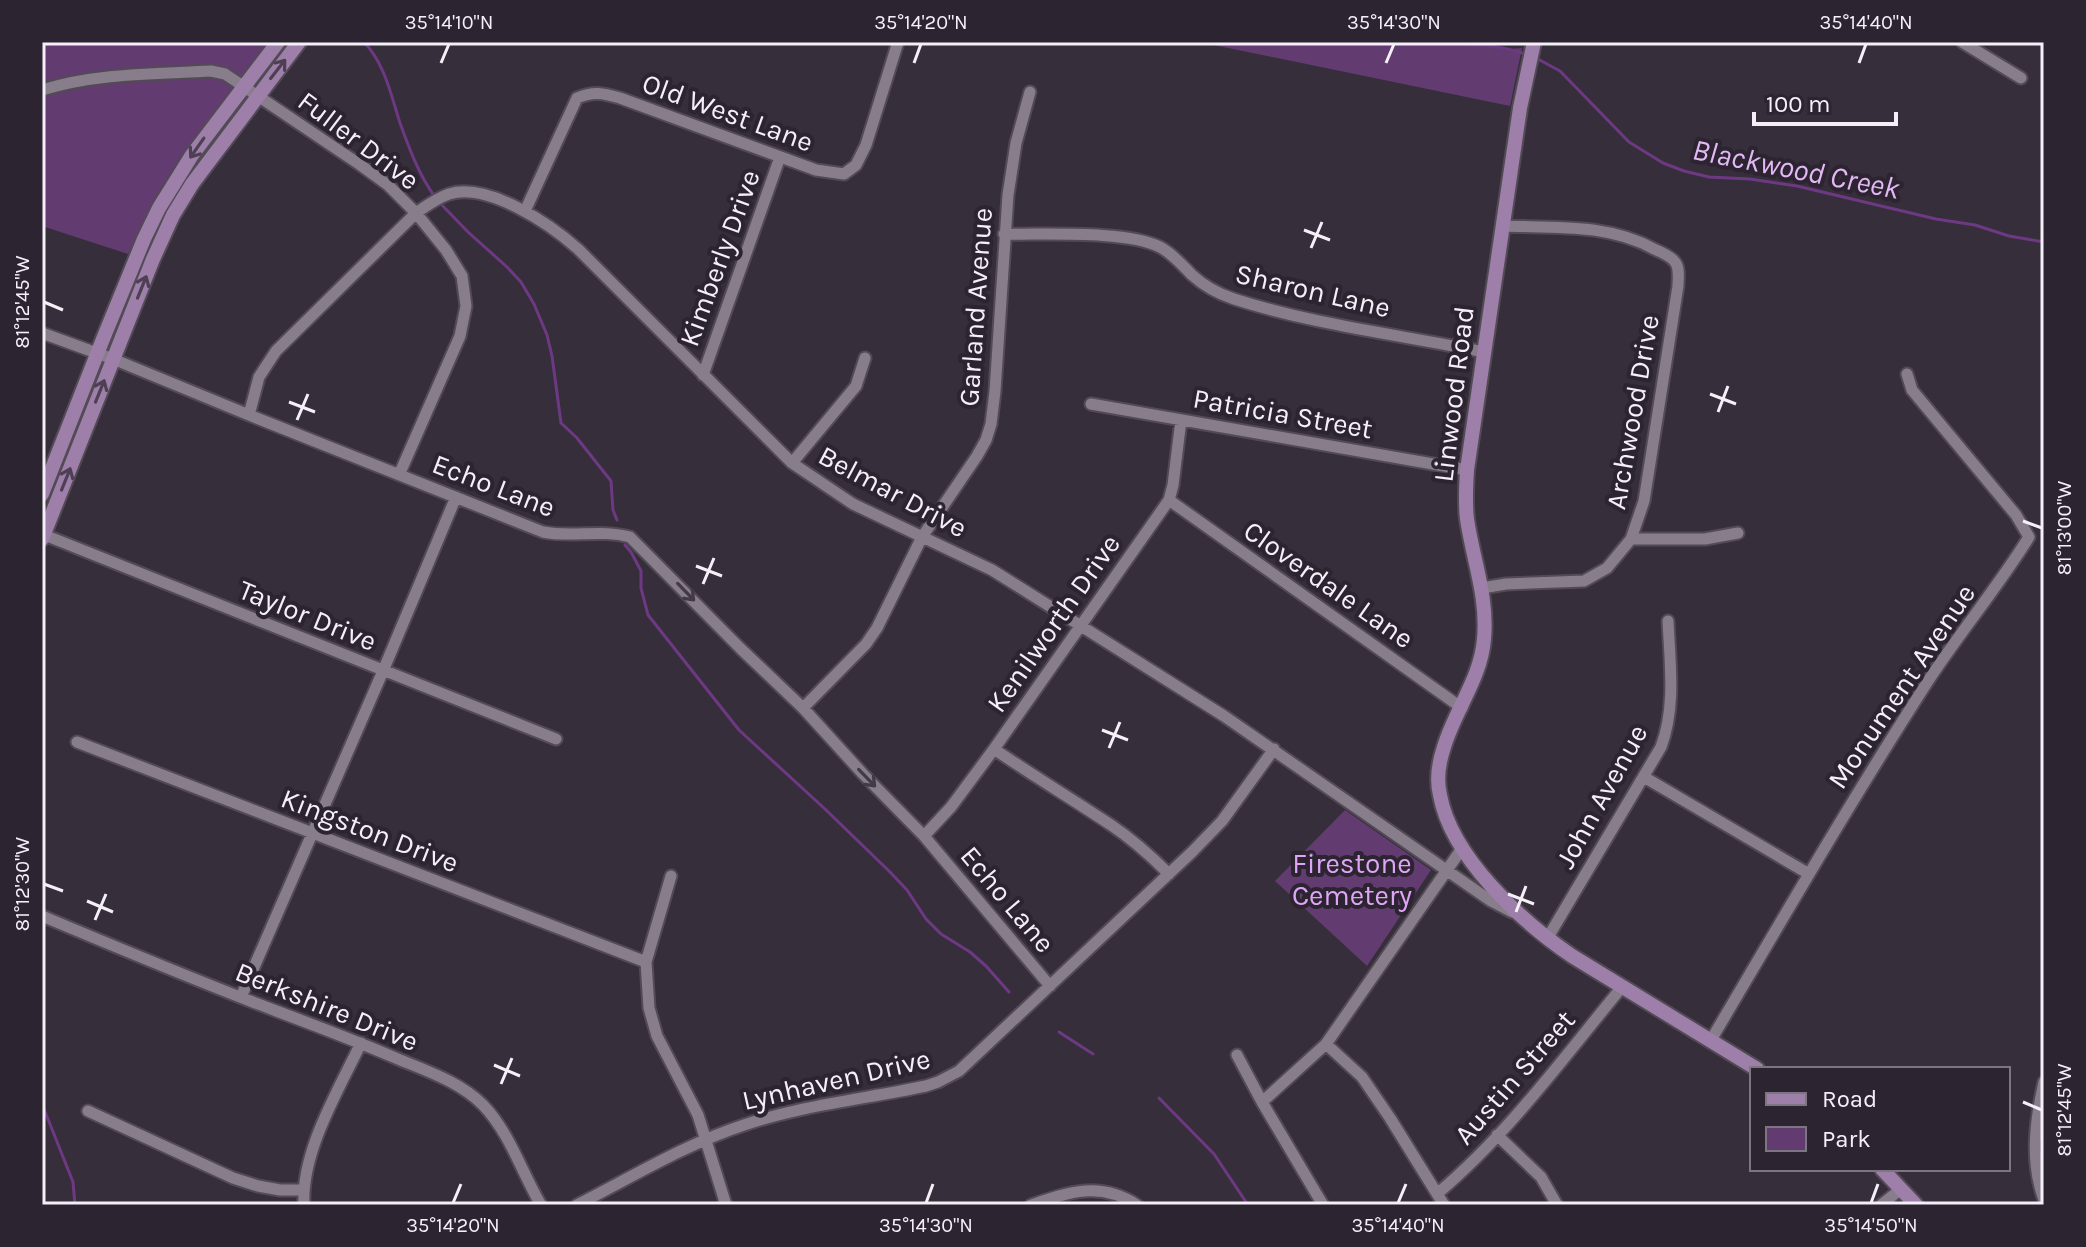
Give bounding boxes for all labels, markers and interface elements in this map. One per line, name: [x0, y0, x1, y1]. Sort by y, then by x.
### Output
text: 35°14'10"N: [405, 11, 493, 34]
text: 35°14'20"N: [874, 11, 968, 34]
text: 35°14'30"N: [1347, 11, 1441, 34]
text: 35°14'40"N: [1819, 11, 1913, 34]
one-way arrow: [269, 59, 287, 80]
street label: Old West Lane: [638, 66, 818, 159]
scale bar: [1754, 76, 1896, 126]
street label: Fuller Drive: [292, 84, 426, 197]
text: 100 m: [1766, 90, 1831, 118]
water label: Blackwood Creek: [1690, 131, 1903, 207]
one-way arrow: [189, 136, 205, 158]
street label: Kimberly Drive: [672, 165, 767, 351]
street label: Garland Avenue: [952, 207, 999, 407]
text: 81°12'45"W: [11, 255, 34, 349]
street label: Sharon Lane: [1232, 257, 1394, 324]
one-way arrow: [136, 275, 150, 300]
street label: Linwood Road: [1426, 304, 1481, 484]
street label: Archwood Drive: [1599, 312, 1666, 512]
one-way arrow: [94, 379, 109, 404]
street label: Patricia Street: [1191, 381, 1375, 446]
street label: Belmar Drive: [813, 439, 973, 544]
street label: Echo Lane: [428, 447, 560, 524]
one-way arrow: [60, 467, 74, 492]
text: 81°13'00"W: [2053, 481, 2076, 575]
street label: Cloverdale Lane: [1238, 514, 1420, 655]
street label: Kenilworth Drive: [980, 528, 1127, 719]
street label: Taylor Drive: [234, 573, 381, 658]
street label: Monument Avenue: [1821, 578, 1982, 795]
one-way arrow: [676, 582, 695, 602]
street label: John Avenue: [1548, 719, 1654, 874]
one-way arrow: [857, 768, 876, 787]
street label: Kingston Drive: [276, 781, 463, 879]
text: 81°12'30"W: [11, 837, 34, 931]
street label: Echo Lane: [954, 839, 1062, 959]
park label: Firestone Cemetery: [1292, 847, 1412, 912]
street label: Berkshire Drive: [231, 955, 423, 1058]
street label: Austin Street: [1447, 1003, 1582, 1151]
street label: Lynhaven Drive: [739, 1042, 933, 1117]
text: 81°12'45"W: [2053, 1063, 2076, 1157]
legend: [1750, 1067, 2010, 1171]
text: Road: [1822, 1085, 1877, 1113]
text: Park: [1822, 1125, 1871, 1153]
text: 35°14'20"N: [406, 1214, 500, 1237]
text: 35°14'30"N: [879, 1214, 973, 1237]
text: 35°14'40"N: [1351, 1214, 1445, 1237]
text: 35°14'50"N: [1824, 1214, 1918, 1237]

